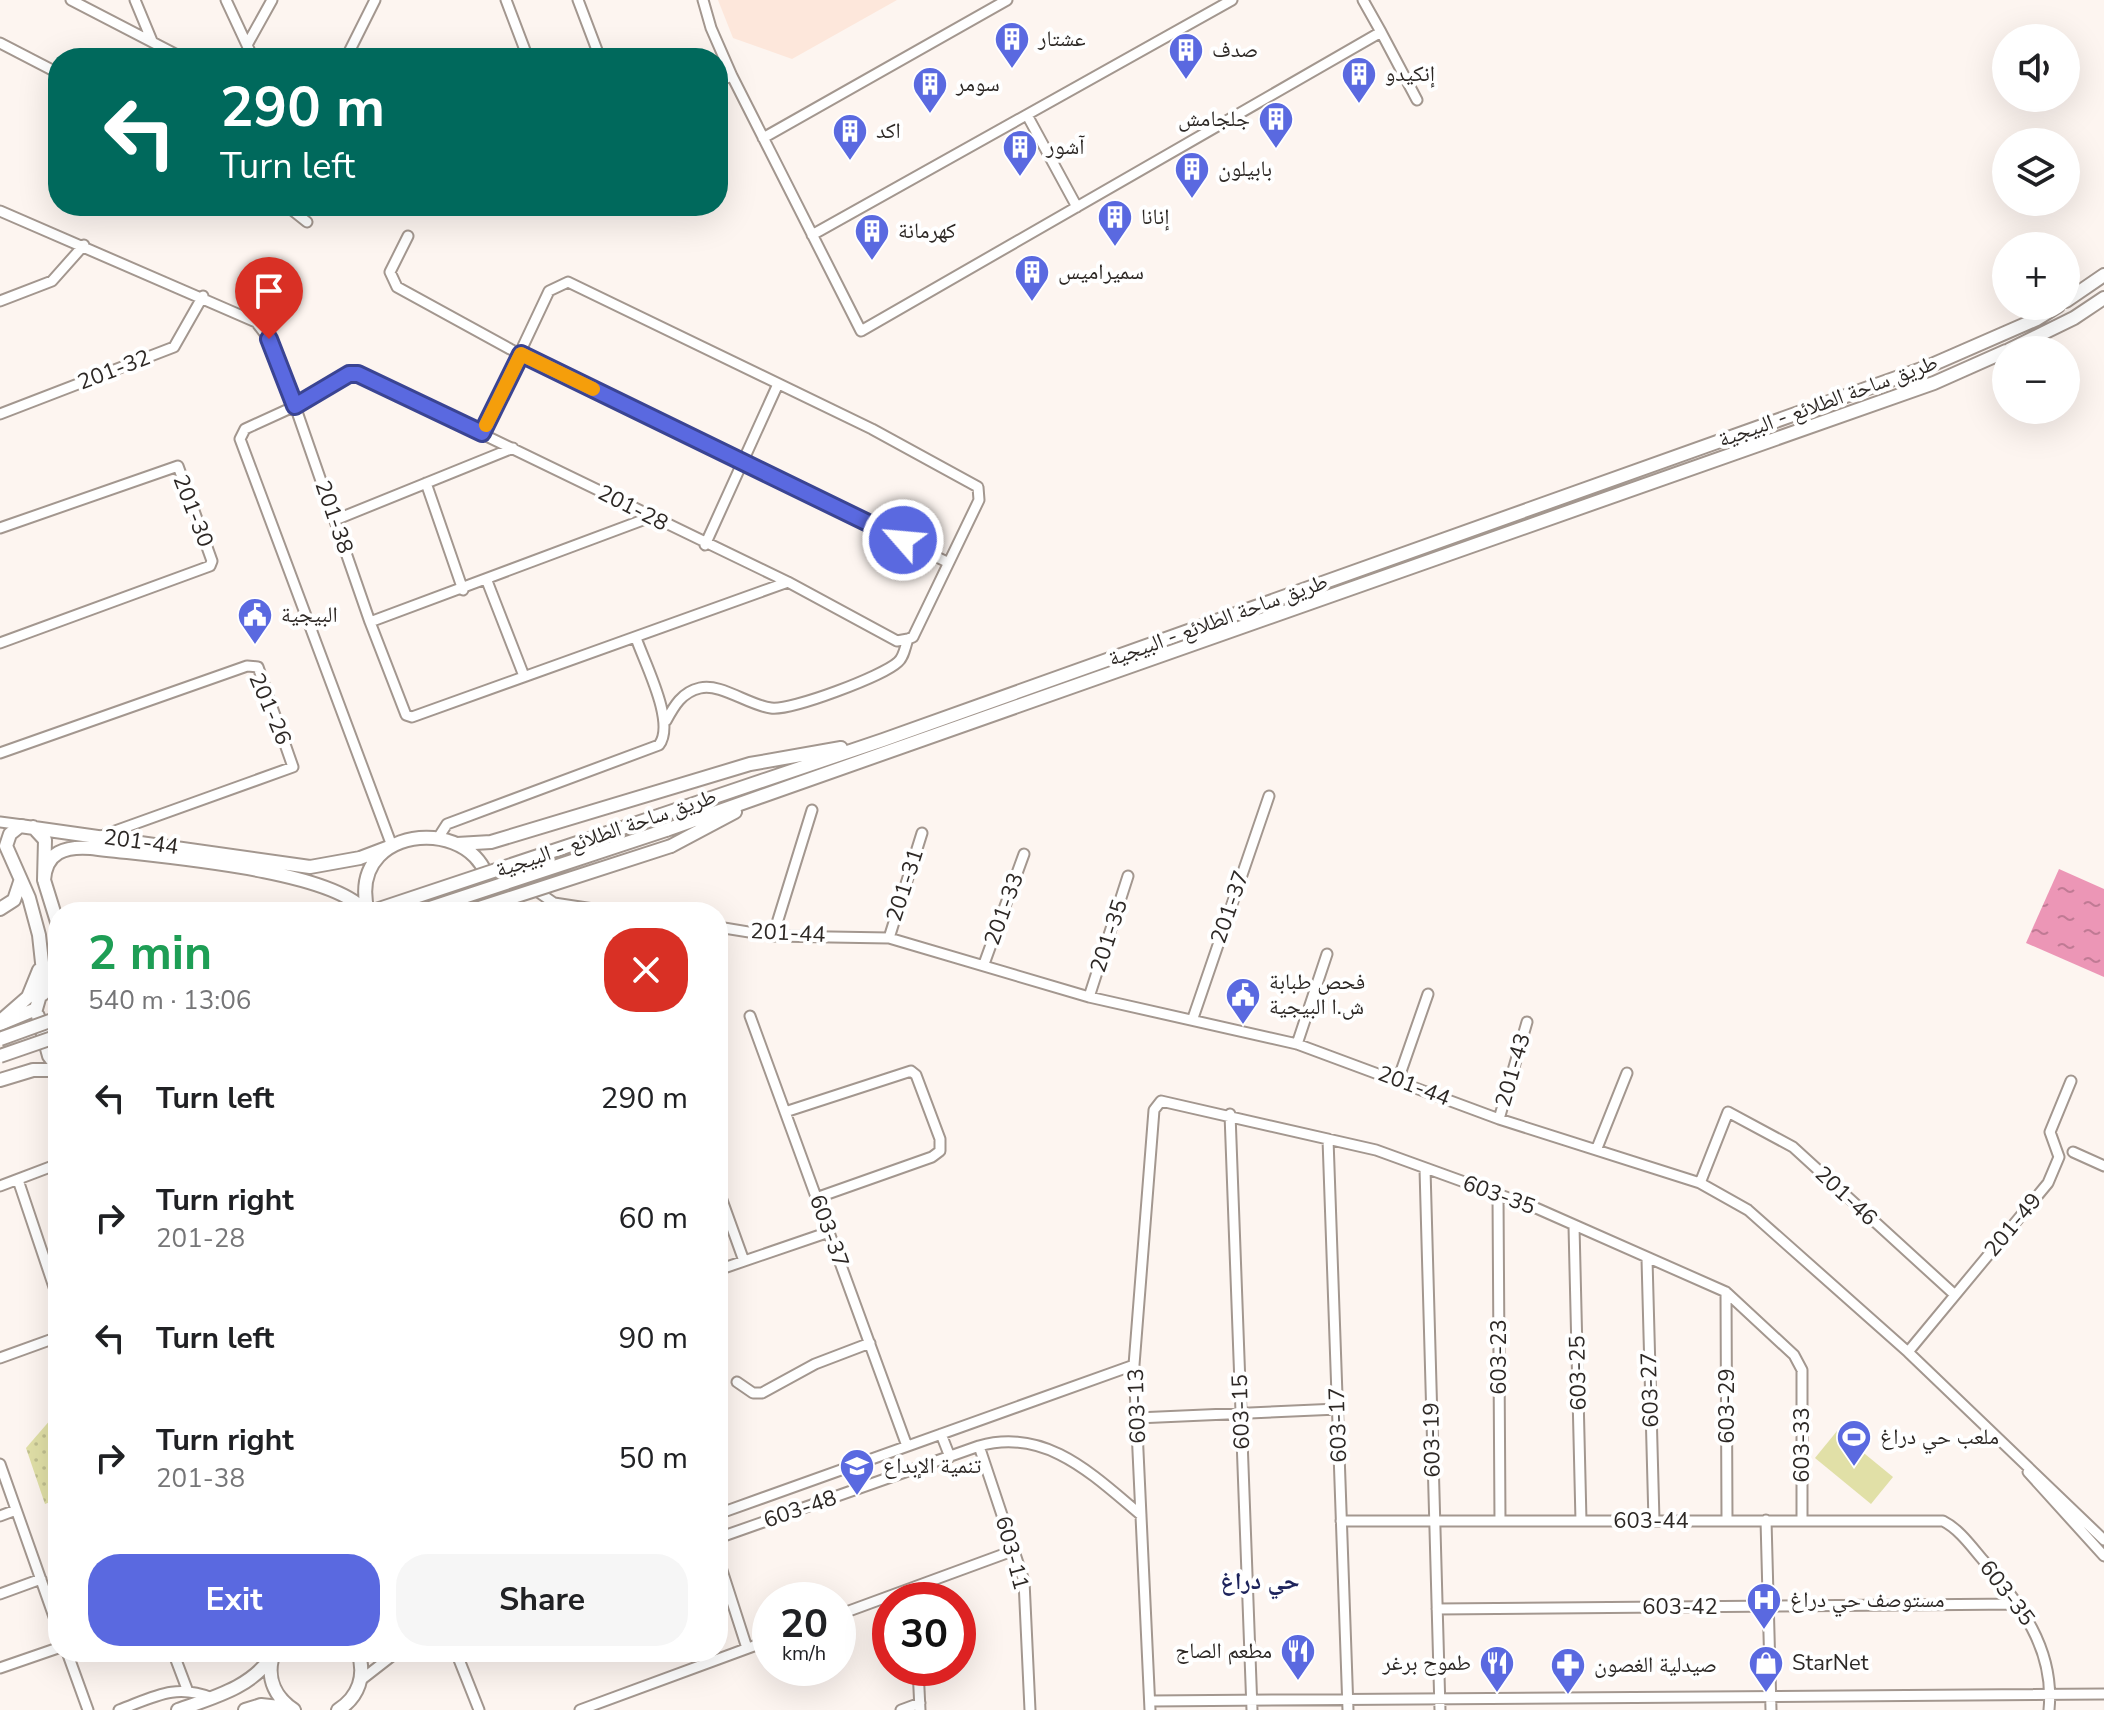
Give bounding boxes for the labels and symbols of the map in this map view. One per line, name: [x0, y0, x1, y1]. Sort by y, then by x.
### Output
building icon: عشتار: [993, 20, 1031, 70]
place label: عشتار: [1037, 24, 1086, 54]
building icon: صدف: [1167, 31, 1205, 81]
place label: صدف: [1212, 35, 1258, 65]
building icon: إنكيدو: [1340, 55, 1378, 105]
place label: إنكيدو: [1385, 59, 1435, 89]
building icon: سومر: [911, 65, 949, 115]
place label: سومر: [955, 69, 1000, 99]
building icon: جلجامش: [1257, 100, 1295, 150]
place label: جلجامش: [1178, 104, 1250, 134]
building icon: اكد: [831, 112, 869, 162]
place label: اكد: [876, 116, 901, 146]
building icon: آشور: [1001, 128, 1039, 178]
place label: آشور: [1045, 132, 1085, 162]
building icon: بابيلون: [1173, 150, 1211, 200]
place label: بابيلون: [1218, 154, 1272, 184]
building icon: إنانا: [1096, 198, 1134, 248]
place label: إنانا: [1141, 202, 1170, 232]
building icon: كهرمانة: [853, 212, 891, 262]
place label: كهرمانة: [898, 216, 956, 246]
building icon: سميراميس: [1013, 253, 1051, 303]
pin: [235, 257, 303, 339]
place label: سميراميس: [1058, 257, 1144, 287]
street label: 201-32: [73, 342, 155, 398]
street label: طريق ساحة الطلائع - البيجية: [1714, 347, 1942, 455]
street label: 201-30: [165, 470, 221, 552]
street label: 201-38: [308, 476, 360, 558]
street label: 201-28: [593, 478, 673, 538]
position arrow: [861, 498, 945, 582]
street label: طريق ساحة الطلائع - البيجية: [1104, 566, 1332, 674]
public building icon: البيجية: [236, 596, 274, 646]
place label: البيجية: [281, 600, 338, 630]
street label: 201-26: [241, 668, 299, 750]
street label: طريق ساحة الطلائع - البيجية: [492, 781, 720, 885]
street label: 201-44: [102, 822, 180, 862]
street label: 201-31: [879, 845, 931, 925]
street label: 201-37: [1204, 866, 1256, 948]
street label: 201-33: [977, 868, 1031, 950]
street label: 201-35: [1083, 896, 1135, 976]
street label: 201-44: [750, 916, 826, 950]
place label: فحص طبابة ش.ا البيجية: [1269, 967, 1365, 1022]
public building icon: فحص طبابة ش.ا البيجية: [1224, 976, 1262, 1026]
street label: 201-43: [1488, 1030, 1538, 1110]
street label: 201-44: [1373, 1058, 1455, 1114]
street label: 201-46: [1808, 1159, 1884, 1233]
street label: 603-35: [1458, 1168, 1540, 1222]
street label: 201-49: [1977, 1186, 2049, 1264]
street label: 603-37: [802, 1190, 856, 1272]
street label: 603-23: [1484, 1319, 1514, 1395]
street label: 603-25: [1562, 1335, 1594, 1411]
street label: 603-27: [1634, 1352, 1666, 1428]
street label: 603-13: [1121, 1368, 1153, 1444]
street label: 603-29: [1712, 1368, 1742, 1444]
street label: 603-15: [1225, 1374, 1257, 1450]
street label: 603-17: [1322, 1387, 1354, 1463]
street label: 603-19: [1416, 1402, 1448, 1478]
street label: 603-33: [1787, 1407, 1817, 1483]
sports icon: ملعب حي دراغ: [1835, 1418, 1873, 1468]
place label: ملعب حي دراغ: [1880, 1422, 1999, 1454]
school or university icon: تنمية الإبداع: [838, 1447, 876, 1497]
place label: تنمية الإبداع: [883, 1451, 982, 1481]
street label: 603-48: [759, 1483, 841, 1535]
street label: 603-44: [1613, 1506, 1689, 1536]
street label: 603-11: [988, 1513, 1036, 1593]
street label: 603-35: [1972, 1554, 2042, 1632]
district label: حي دراغ: [1220, 1565, 1300, 1600]
hospital icon: مستوصف حي دراغ: [1745, 1581, 1783, 1631]
speed limit sign: 30: [872, 1582, 976, 1686]
place label: مستوصف حي دراغ: [1790, 1585, 1945, 1617]
street label: 603-42: [1642, 1592, 1718, 1622]
restaurant icon: مطعم الصاج: [1279, 1632, 1317, 1682]
place label: مطعم الصاج: [1175, 1636, 1272, 1666]
restaurant icon: طموح برغر: [1478, 1644, 1516, 1694]
shop icon: StarNet: [1747, 1644, 1785, 1694]
pharmacy icon: صيدلية الغصون: [1549, 1646, 1587, 1696]
place label: طموح برغر: [1382, 1648, 1471, 1678]
place label: StarNet: [1792, 1648, 1869, 1678]
place label: صيدلية الغصون: [1594, 1650, 1717, 1680]

